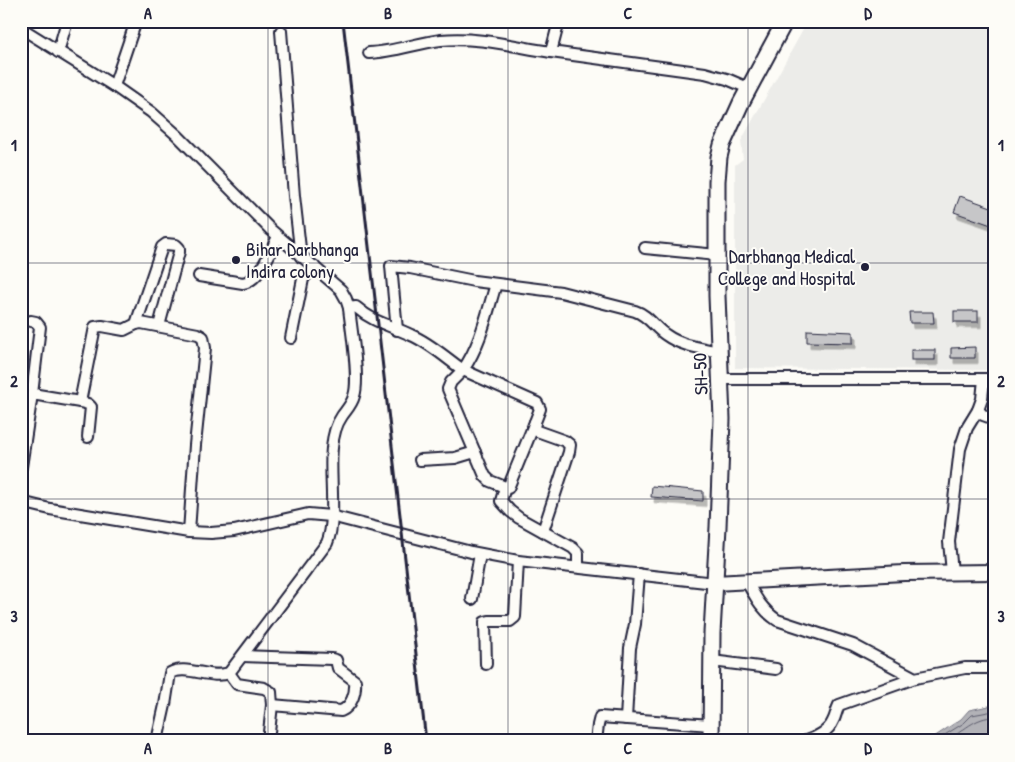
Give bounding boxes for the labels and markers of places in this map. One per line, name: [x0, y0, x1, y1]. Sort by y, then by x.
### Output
place label: Bihar Darbhanga Indira colony: [246, 236, 359, 284]
place label: Darbhanga Medical College and Hospital: [718, 243, 856, 291]
marker: Bihar Darbhanga Indira colony: [230, 254, 242, 266]
marker: Darbhanga Medical College and Hospital: [859, 261, 871, 273]

